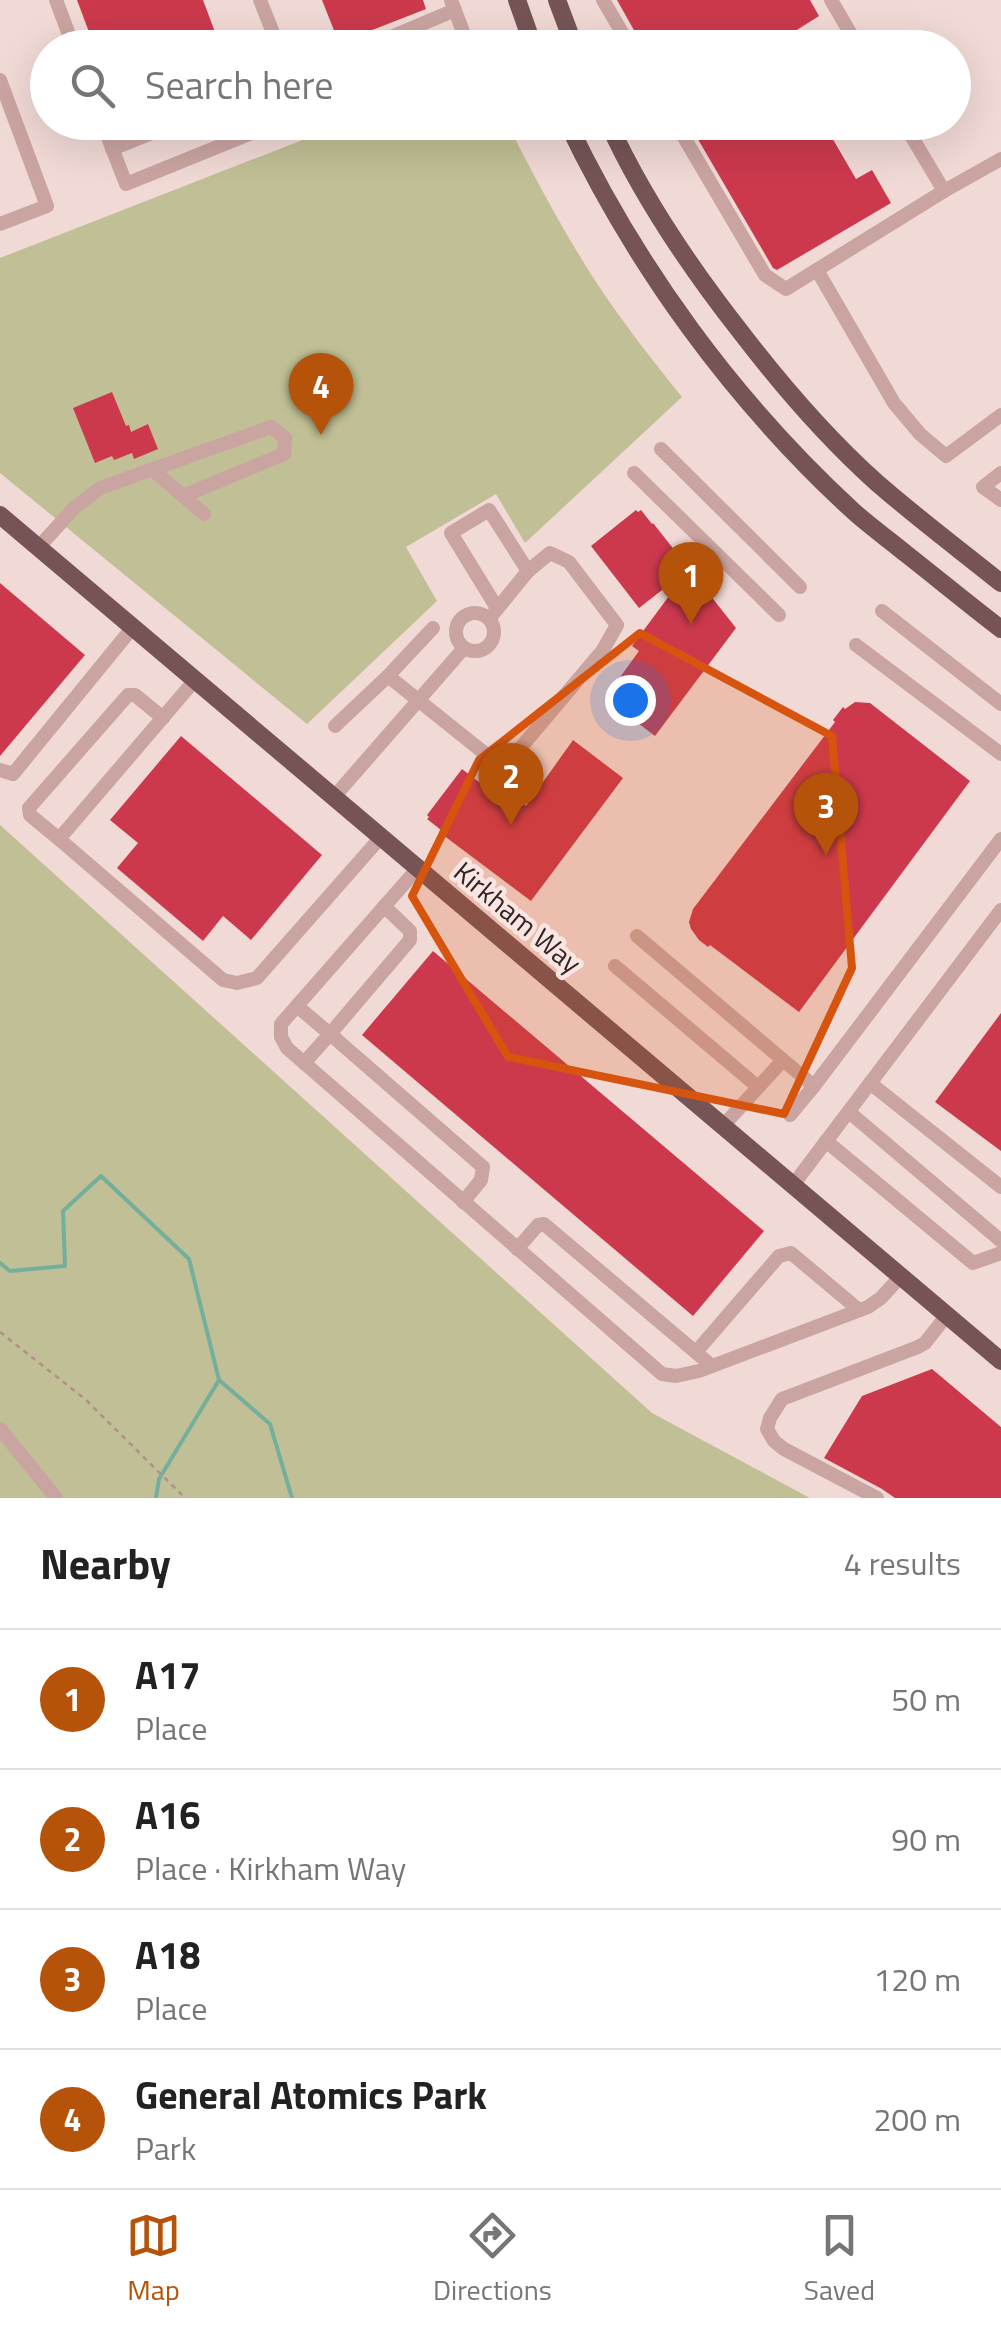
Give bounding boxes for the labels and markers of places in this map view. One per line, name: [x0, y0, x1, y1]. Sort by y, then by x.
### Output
pin: 4: [288, 352, 354, 435]
pin: 1: [658, 542, 724, 624]
pin: 2: [478, 742, 544, 825]
pin: 3: [794, 772, 858, 855]

